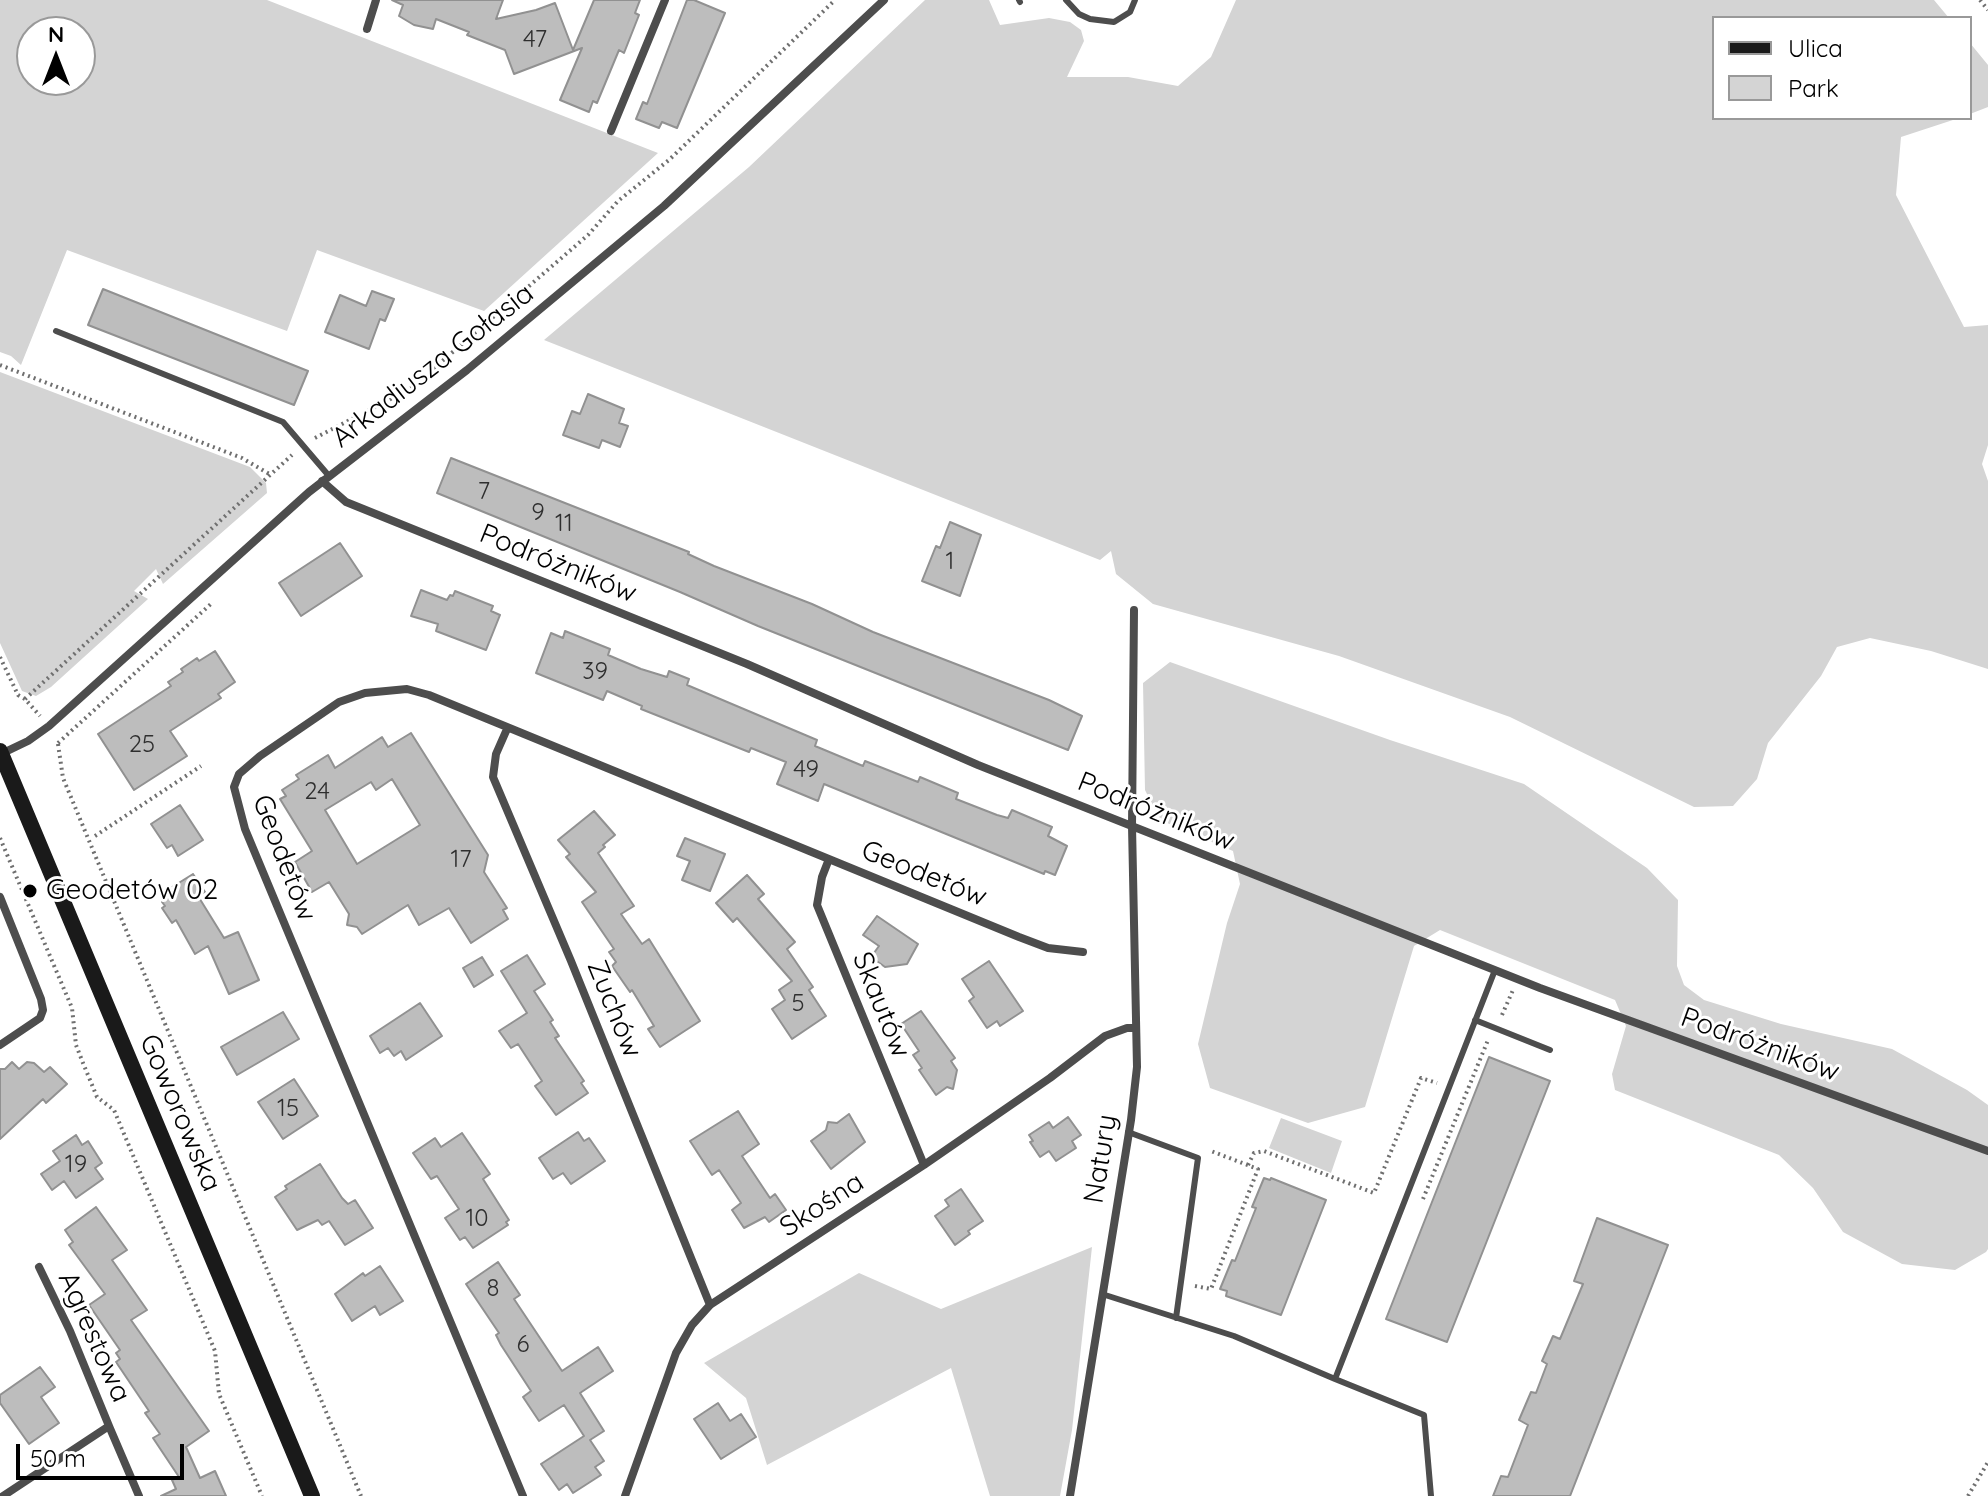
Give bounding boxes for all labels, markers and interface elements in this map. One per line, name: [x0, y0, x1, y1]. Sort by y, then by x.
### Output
north arrow: [16, 16, 96, 96]
legend: [1712, 16, 1972, 120]
text: N: [48, 20, 64, 48]
house number: 47: [523, 26, 547, 54]
text: Ulica: [1788, 33, 1843, 63]
text: Park: [1788, 73, 1839, 103]
street label: Arkadiusza Gołasia: [325, 277, 541, 455]
house number: 7: [478, 478, 490, 506]
house number: 9: [531, 499, 545, 527]
house number: 11: [555, 510, 573, 538]
street label: Podróżników: [475, 517, 641, 611]
house number: 1: [946, 548, 954, 576]
house number: 39: [582, 658, 608, 686]
house number: 25: [129, 731, 155, 759]
house number: 49: [793, 756, 819, 784]
street label: Podróżników: [1073, 765, 1239, 859]
house number: 24: [304, 778, 330, 806]
street label: Geodetów: [245, 790, 323, 926]
street label: Geodetów: [856, 834, 992, 914]
house number: 17: [450, 846, 472, 874]
place label: Geodetów 02: [46, 874, 218, 908]
marker: Geodetów 02: [21, 882, 39, 900]
street label: Skautów: [845, 947, 917, 1063]
street label: Zuchów: [579, 955, 649, 1063]
house number: 5: [791, 990, 805, 1018]
street label: Podróżników: [1676, 1001, 1844, 1089]
street label: Goworowska: [132, 1029, 228, 1197]
house number: 15: [277, 1095, 299, 1123]
street label: Natury: [1077, 1112, 1125, 1206]
house number: 19: [65, 1151, 87, 1179]
street label: Skośna: [774, 1166, 870, 1244]
house number: 10: [465, 1205, 489, 1233]
street label: Agrestowa: [50, 1267, 138, 1407]
house number: 8: [487, 1275, 499, 1303]
house number: 6: [517, 1331, 529, 1359]
scale bar: [20, 1428, 188, 1478]
text: 50 m: [30, 1443, 86, 1473]

